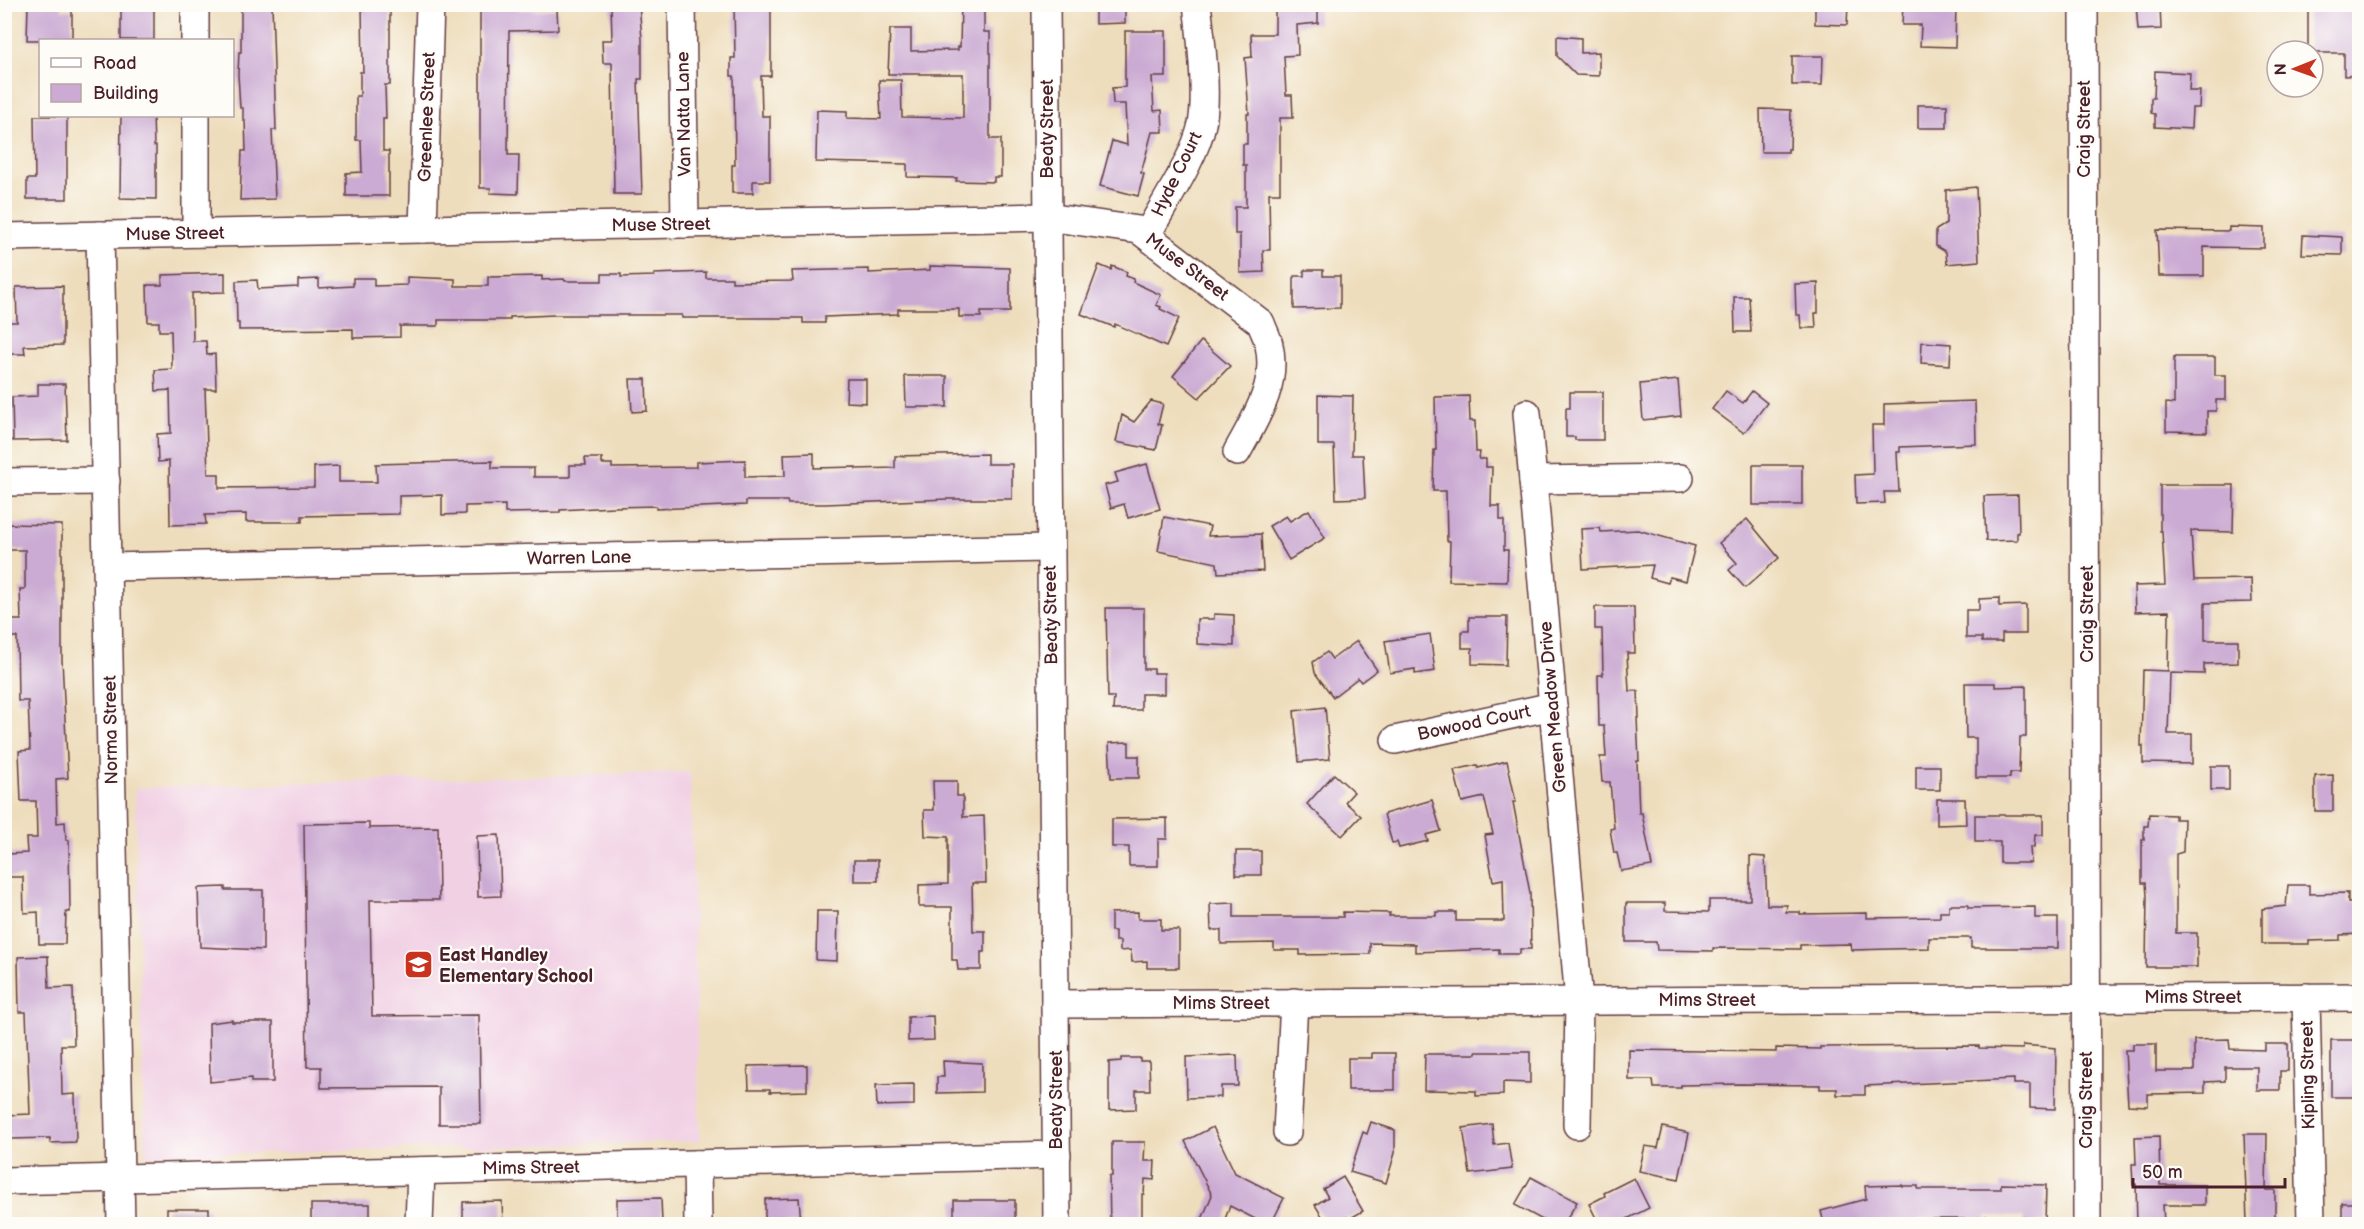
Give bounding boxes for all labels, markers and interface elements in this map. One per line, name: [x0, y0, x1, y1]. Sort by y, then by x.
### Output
legend: [39, 39, 234, 117]
north arrow: [2265, 39, 2325, 99]
street label: Greenlee Street: [414, 51, 440, 182]
street label: Van Natta Lane: [672, 51, 696, 177]
text: Road: [93, 53, 137, 74]
text: N: [2272, 63, 2291, 75]
street label: Beaty Street: [1037, 79, 1058, 179]
street label: Craig Street: [2074, 80, 2095, 178]
text: Building: [93, 83, 159, 104]
street label: Hyde Court: [1147, 128, 1207, 220]
street label: Muse Street: [611, 214, 711, 236]
street label: Muse Street: [125, 223, 225, 245]
street label: Muse Street: [1141, 229, 1233, 305]
street label: Warren Lane: [526, 547, 632, 569]
street label: Beaty Street: [1040, 565, 1062, 665]
street label: Craig Street: [2077, 565, 2098, 663]
street label: Green Meadow Drive: [1535, 620, 1571, 794]
street label: Norma Street: [100, 675, 122, 785]
street label: Bowood Court: [1416, 701, 1533, 745]
place label: East Handley Elementary School: [439, 945, 593, 987]
school or university icon: East Handley Elementary School: [402, 949, 434, 981]
street label: Mims Street: [2144, 987, 2242, 1008]
street label: Mims Street: [1658, 990, 1756, 1011]
street label: Mims Street: [1172, 993, 1270, 1014]
street label: Kipling Street: [2297, 1020, 2319, 1130]
street label: Beaty Street: [1046, 1050, 1067, 1150]
street label: Craig Street: [2076, 1051, 2097, 1149]
scale bar: [2133, 1151, 2284, 1189]
street label: Mims Street: [482, 1157, 580, 1179]
text: 50 m: [2142, 1162, 2183, 1183]

